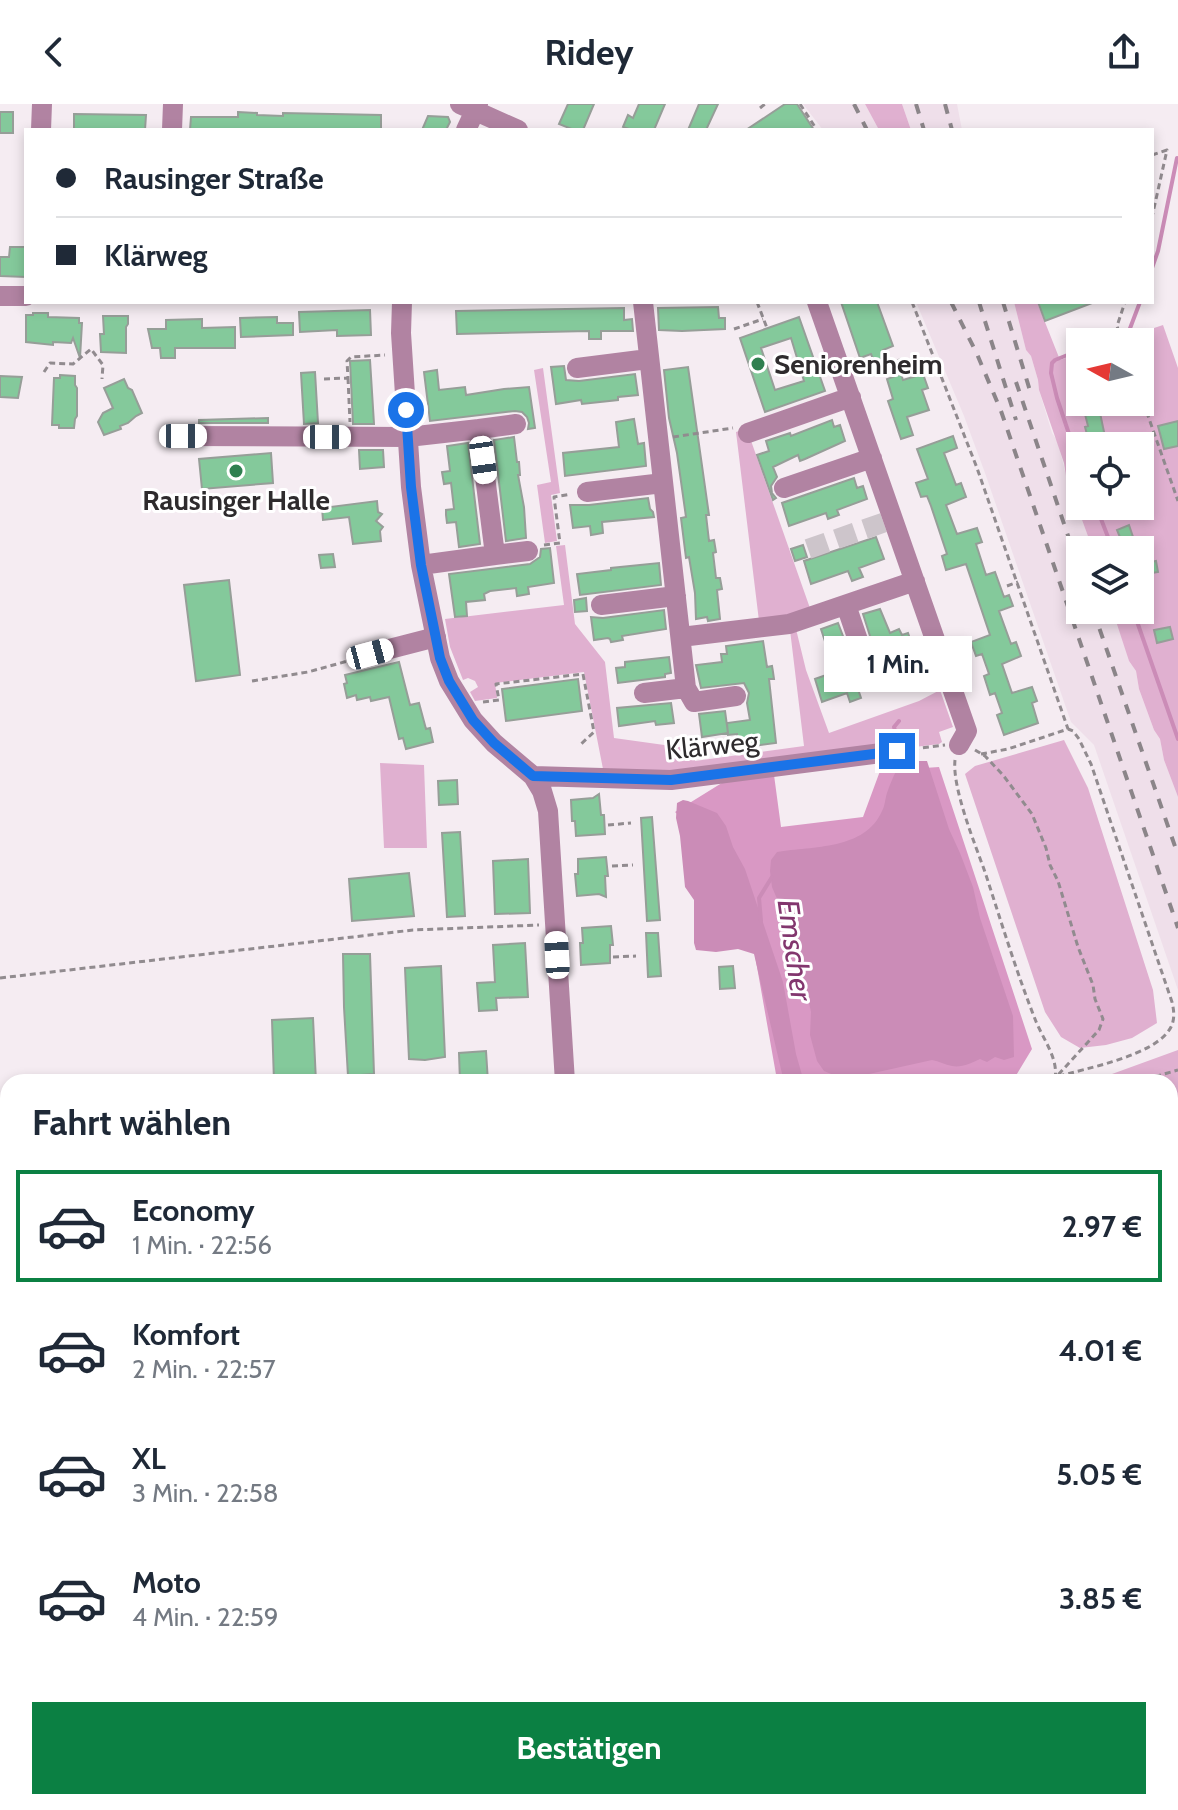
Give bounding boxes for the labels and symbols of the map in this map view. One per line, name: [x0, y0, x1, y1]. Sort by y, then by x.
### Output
north arrow: [1066, 328, 1154, 416]
place label: Seniorenheim: [774, 347, 943, 381]
marker: Seniorenheim: [749, 355, 767, 373]
route start: [388, 392, 424, 428]
car: [159, 424, 207, 448]
car: [303, 425, 351, 449]
car: [468, 435, 498, 485]
marker: Rausinger Halle: [227, 462, 245, 480]
place label: Rausinger Halle: [142, 483, 330, 517]
callout: 1 Min.: [823, 635, 971, 691]
car: [344, 636, 396, 672]
street label: Klärweg: [664, 723, 761, 767]
route end: [879, 733, 915, 769]
water label: Emscher: [770, 897, 821, 1005]
car: [544, 930, 570, 980]

